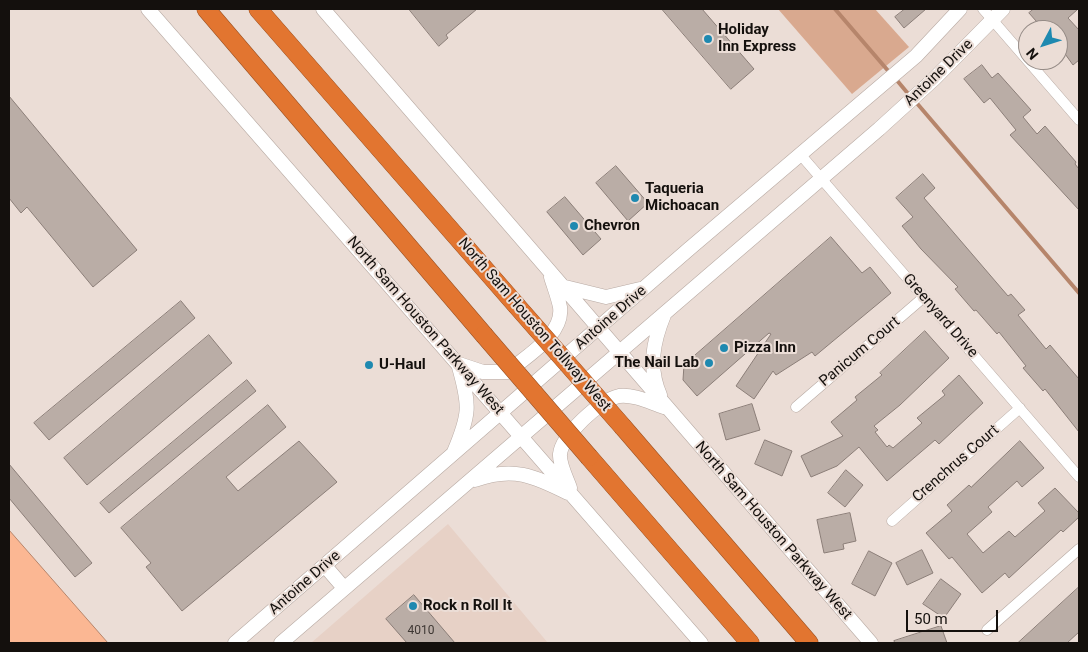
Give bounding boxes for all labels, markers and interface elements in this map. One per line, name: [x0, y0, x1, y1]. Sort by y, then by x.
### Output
north arrow: [1018, 20, 1068, 70]
place label: Holiday Inn Express: [718, 21, 796, 56]
marker: Holiday Inn Express: [702, 33, 714, 45]
street label: Antoine Drive: [901, 36, 977, 110]
text: N: [1023, 45, 1042, 63]
place label: Taqueria Michoacan: [645, 180, 719, 215]
marker: Taqueria Michoacan: [629, 192, 641, 204]
place label: Chevron: [584, 217, 640, 235]
marker: Chevron: [568, 220, 580, 232]
street label: North Sam Houston Parkway West: [343, 233, 507, 419]
street label: North Sam Houston Tollway West: [454, 235, 614, 415]
street label: Greenyard Drive: [899, 270, 981, 362]
street label: Antoine Drive: [572, 282, 650, 354]
street label: Panicum Court: [816, 313, 904, 391]
place label: Pizza Inn: [734, 339, 796, 357]
marker: Pizza Inn: [718, 342, 730, 354]
place label: The Nail Lab: [615, 354, 699, 372]
place label: U-Haul: [379, 356, 426, 374]
marker: The Nail Lab: [703, 357, 715, 369]
marker: U-Haul: [363, 359, 375, 371]
street label: Crenchrus Court: [909, 422, 1003, 506]
street label: North Sam Houston Parkway West: [691, 438, 855, 624]
street label: Antoine Drive: [266, 547, 344, 619]
place label: Rock n Roll It: [423, 597, 512, 615]
marker: Rock n Roll It: [407, 600, 419, 612]
scale bar: [908, 600, 1000, 632]
text: 50 m: [914, 610, 948, 628]
house number: 4010: [408, 624, 434, 638]

